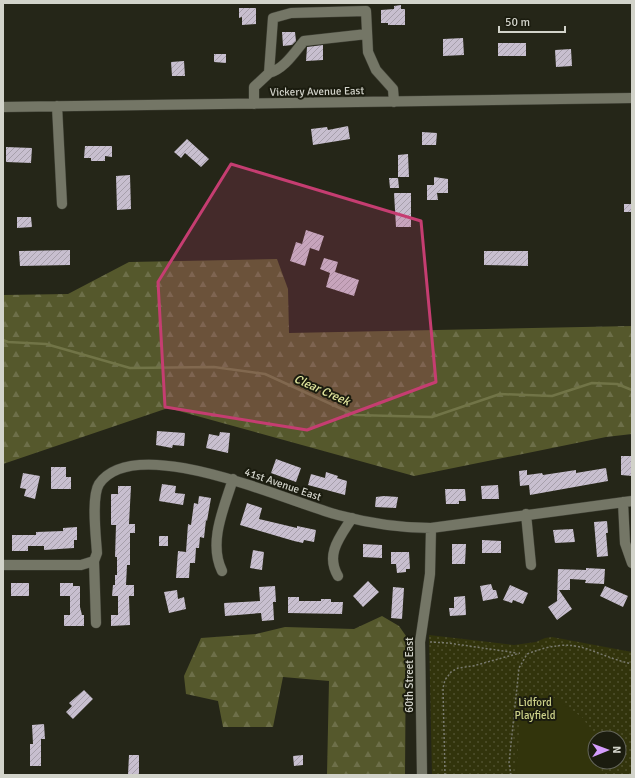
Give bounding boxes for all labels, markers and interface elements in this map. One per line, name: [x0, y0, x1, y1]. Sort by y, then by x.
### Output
scale bar: [499, 8, 565, 34]
text: 50 m: [505, 15, 530, 30]
street label: Vickery Avenue East: [270, 84, 364, 99]
water label: Clear Creek: [292, 372, 353, 410]
street label: 41st Avenue East: [243, 465, 323, 504]
street label: 60th Street East: [403, 637, 416, 713]
park label: Lidford Playfield: [514, 696, 556, 722]
north arrow: [587, 730, 627, 770]
text: N: [610, 746, 623, 754]

